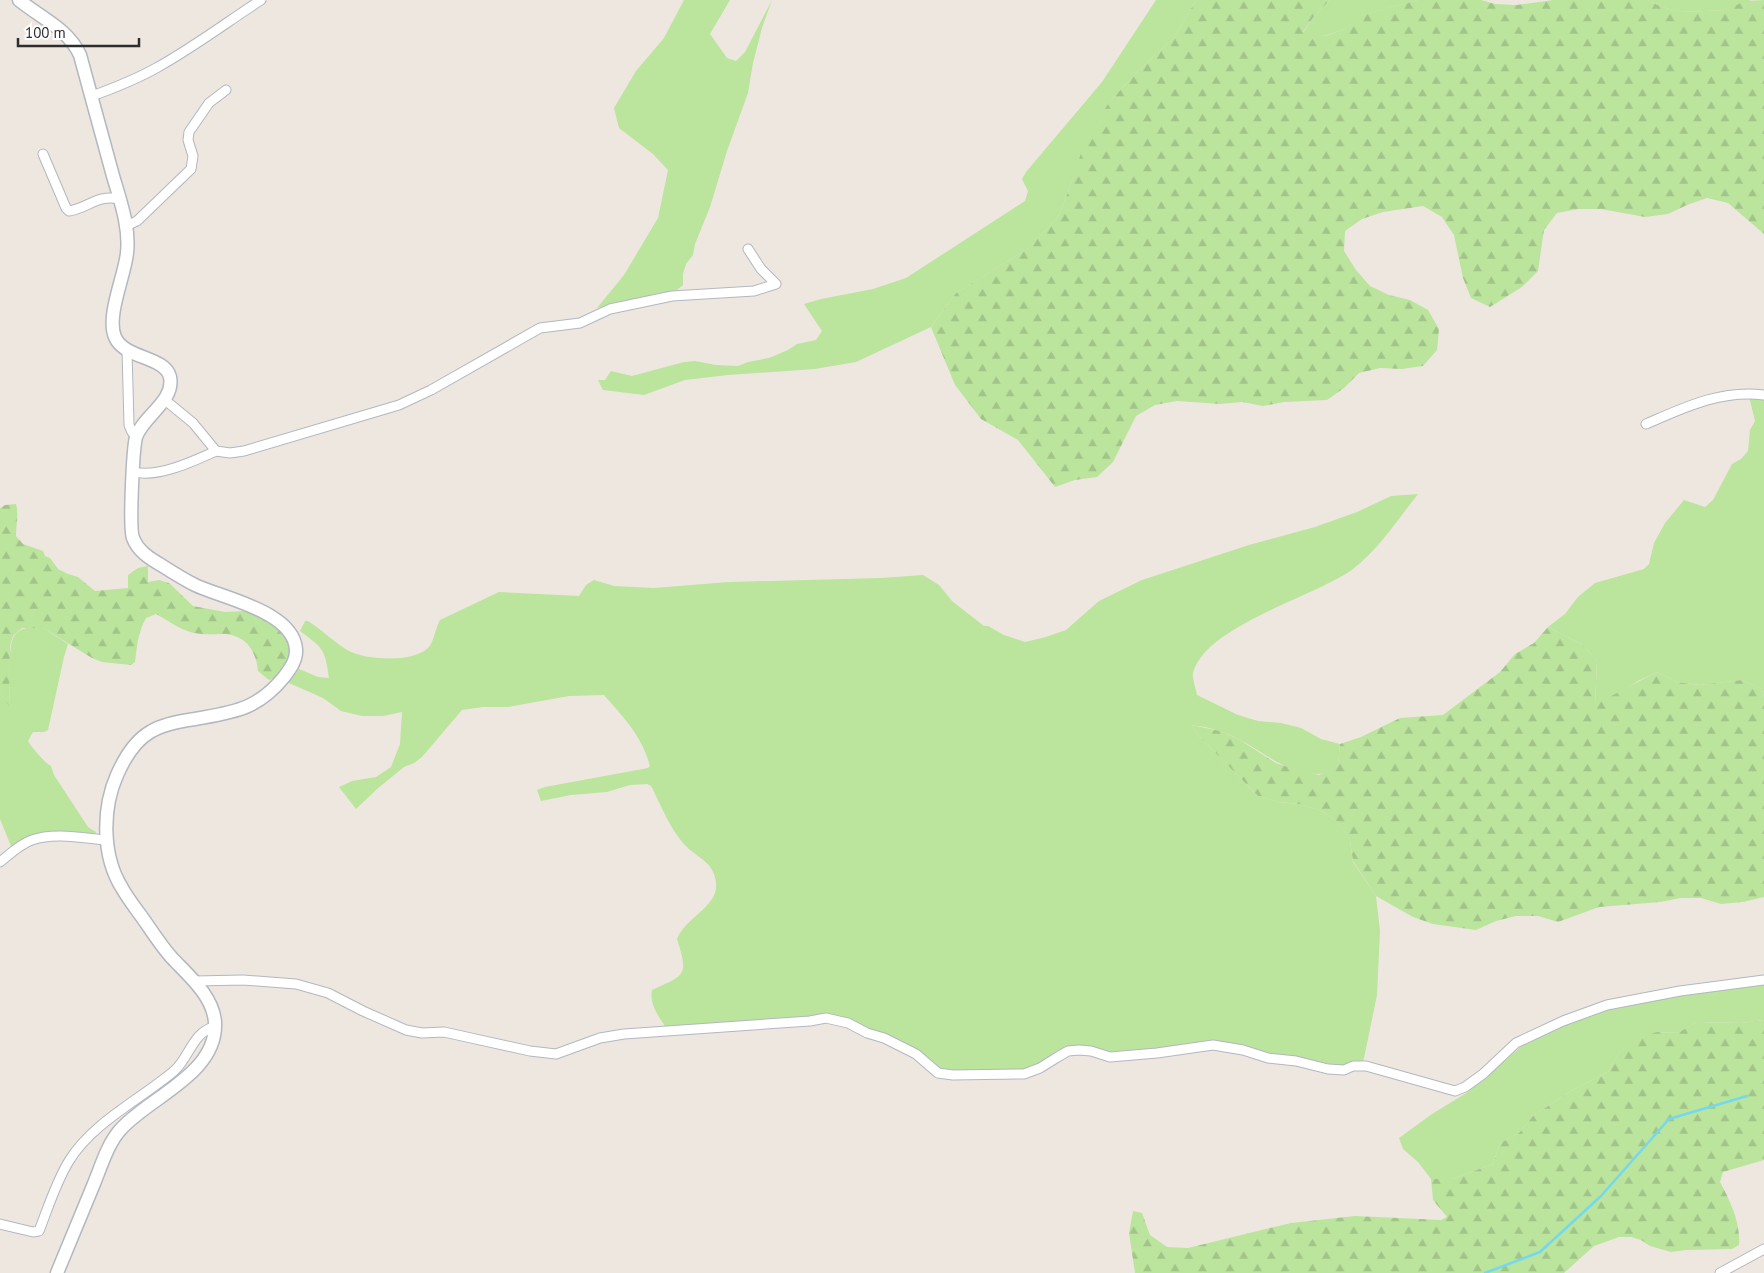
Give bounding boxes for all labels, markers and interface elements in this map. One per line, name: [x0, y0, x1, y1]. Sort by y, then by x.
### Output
scale bar: [18, 15, 139, 47]
text: 100 m: [25, 23, 66, 42]

